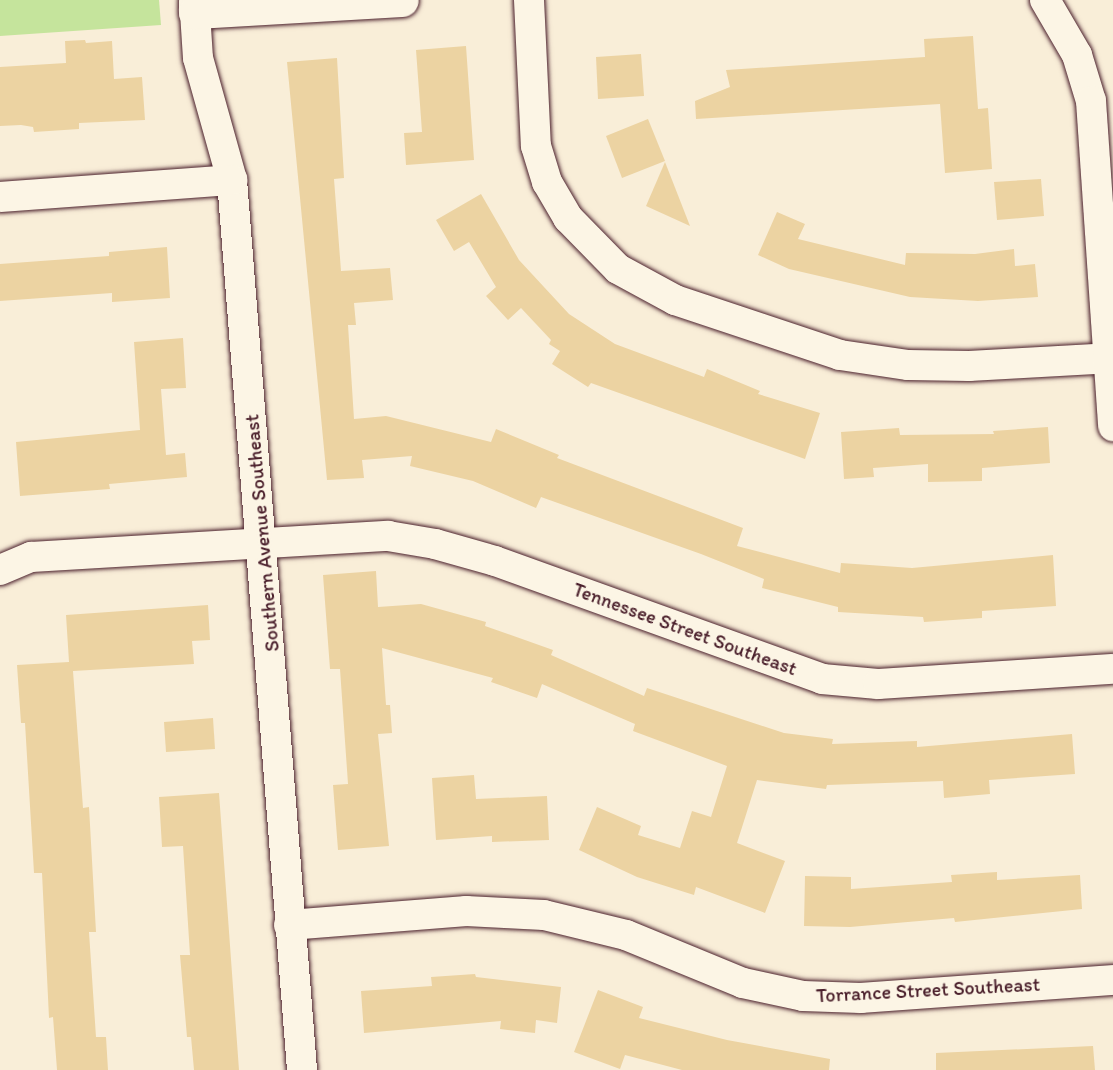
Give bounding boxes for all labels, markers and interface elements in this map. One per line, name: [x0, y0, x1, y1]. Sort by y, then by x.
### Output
street label: Southern Avenue Southeast: [240, 414, 284, 652]
street label: Tennessee Street Southeast: [570, 577, 800, 681]
street label: Torrance Street Southeast: [816, 972, 1040, 1008]

